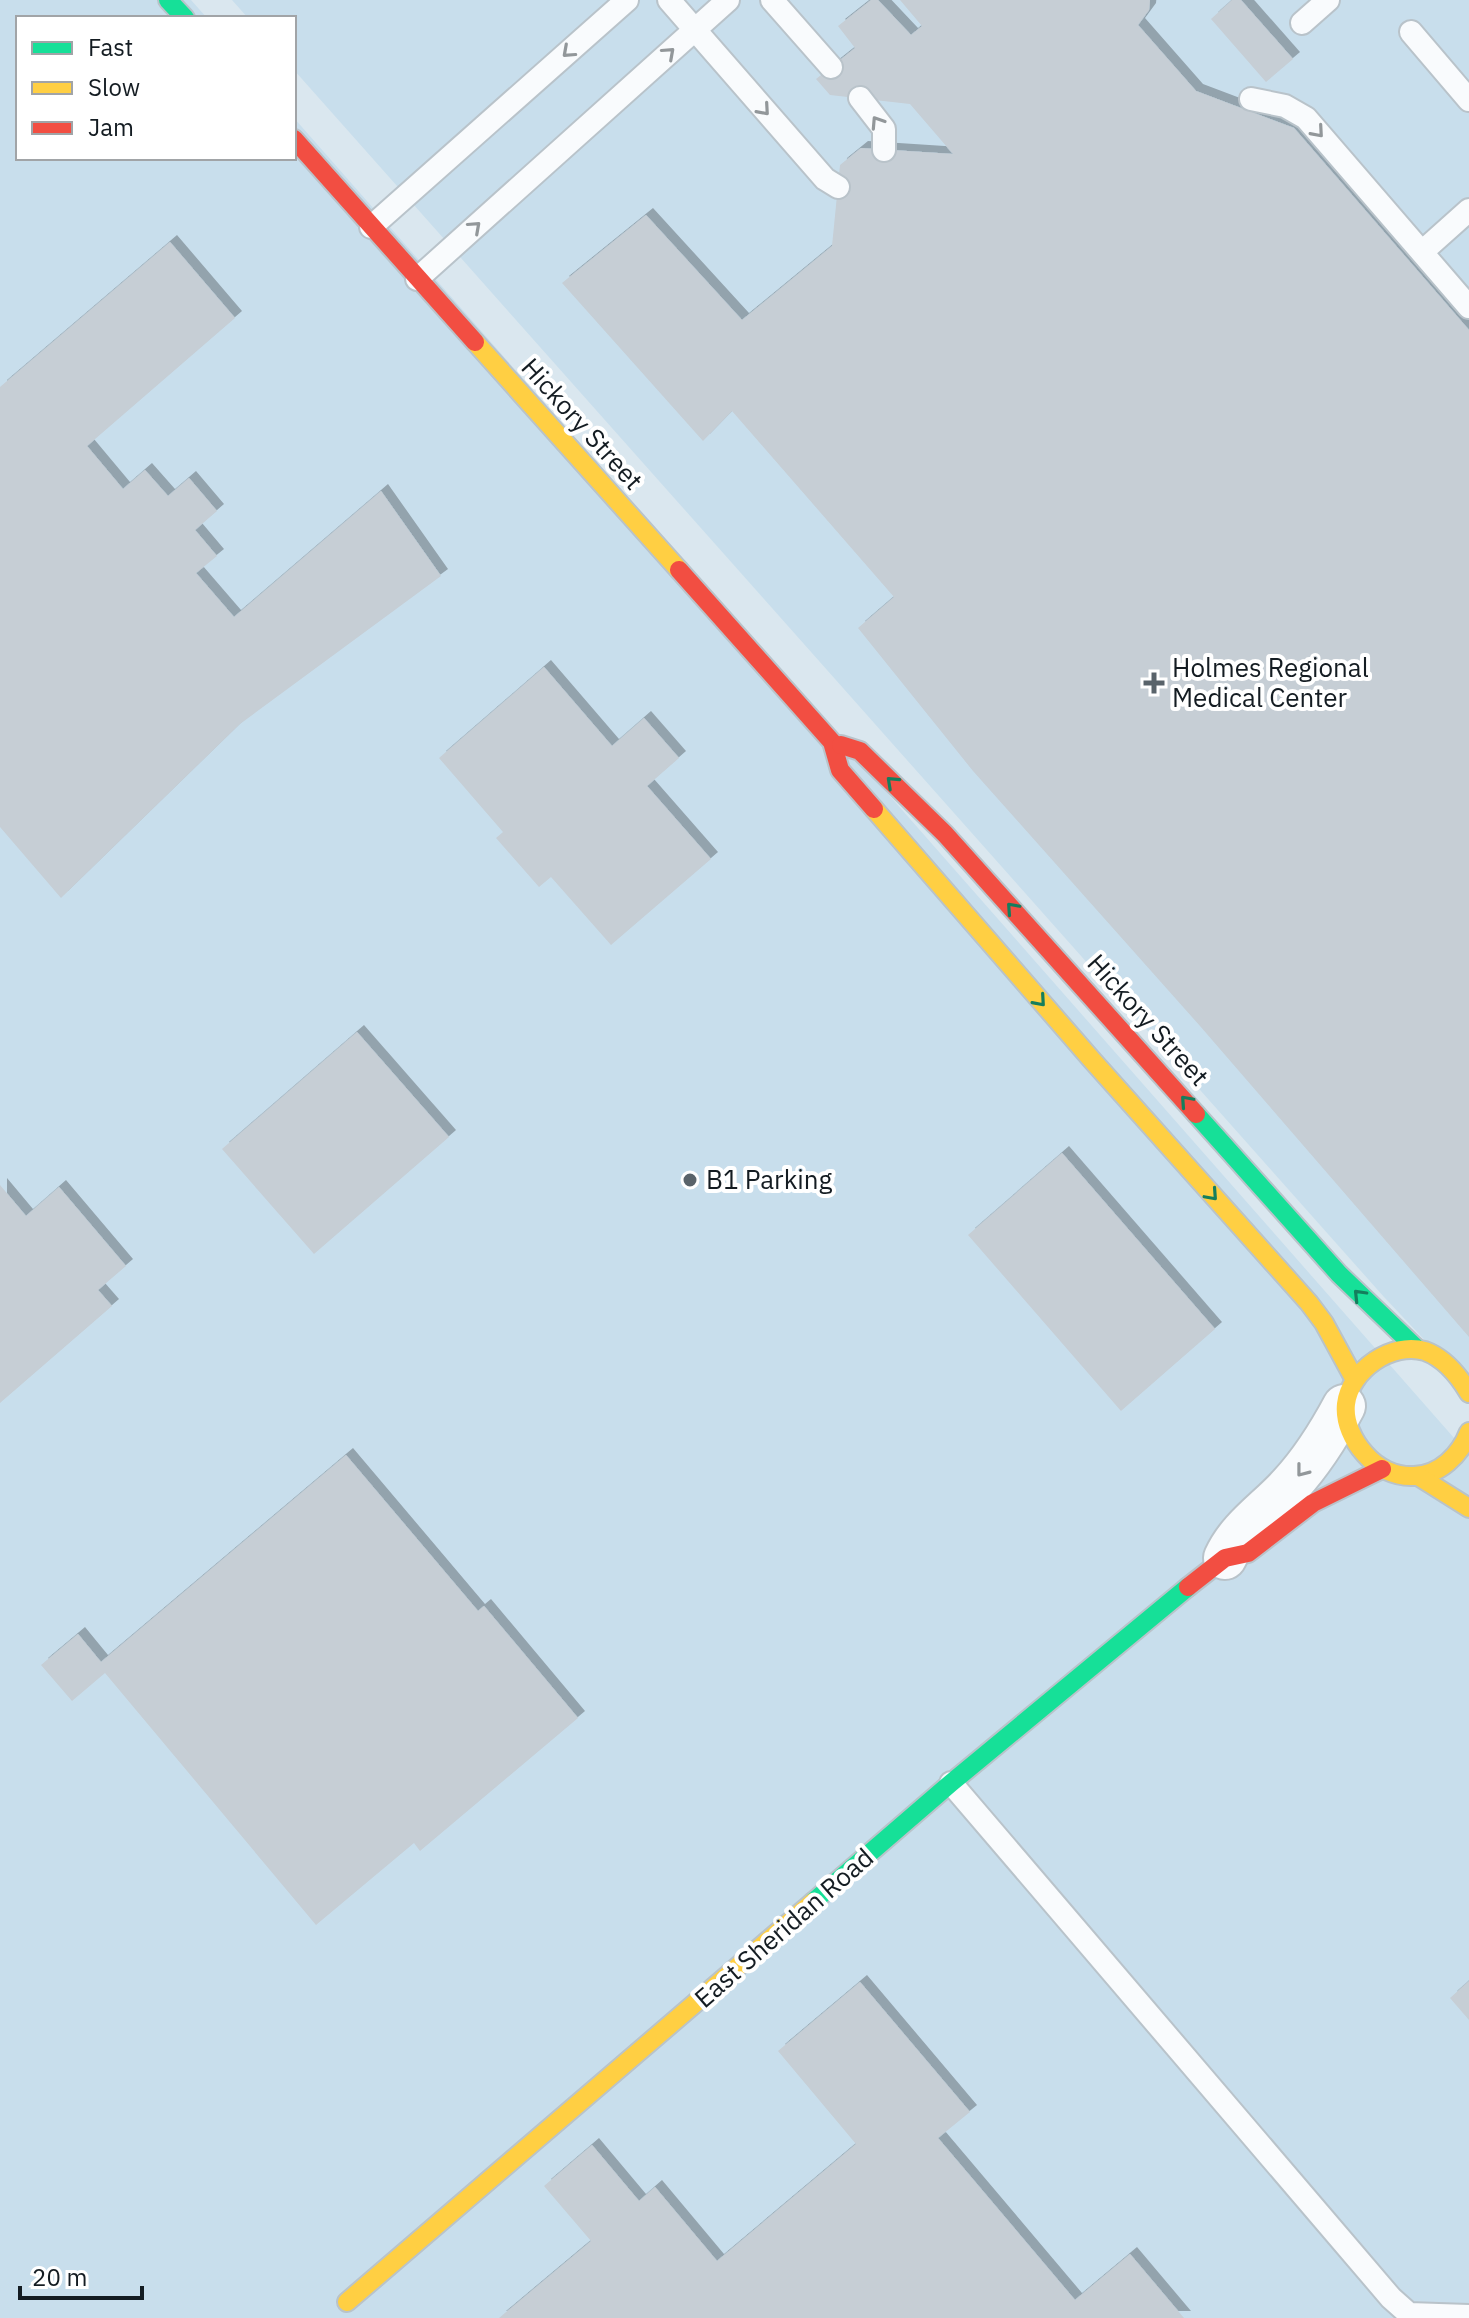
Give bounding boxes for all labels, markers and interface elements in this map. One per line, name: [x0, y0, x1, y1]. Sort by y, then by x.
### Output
legend: [16, 16, 296, 160]
text: Fast: [88, 31, 133, 63]
one-way arrow: [563, 42, 578, 57]
one-way arrow: [659, 49, 674, 63]
text: Slow: [88, 71, 140, 103]
one-way arrow: [754, 101, 769, 115]
text: Jam: [88, 111, 134, 143]
one-way arrow: [872, 117, 887, 131]
one-way arrow: [1308, 123, 1323, 138]
one-way arrow: [465, 222, 480, 236]
street label: Hickory Street: [515, 350, 651, 496]
place label: Holmes Regional Medical Center: [1172, 650, 1369, 714]
marker: Holmes Regional Medical Center: [1143, 672, 1165, 694]
one-way arrow: [887, 777, 902, 791]
one-way arrow: [1007, 902, 1021, 917]
street label: Hickory Street: [1081, 946, 1217, 1092]
one-way arrow: [1030, 991, 1045, 1006]
one-way arrow: [1180, 1096, 1195, 1110]
place label: B1 Parking: [706, 1162, 833, 1196]
marker: B1 Parking: [681, 1171, 699, 1189]
one-way arrow: [1203, 1186, 1217, 1201]
one-way arrow: [1354, 1290, 1368, 1304]
one-way arrow: [1297, 1462, 1311, 1477]
street label: East Sheridan Road: [687, 1840, 880, 2014]
scale bar: [20, 2250, 142, 2300]
text: 20 m: [32, 2261, 87, 2293]

